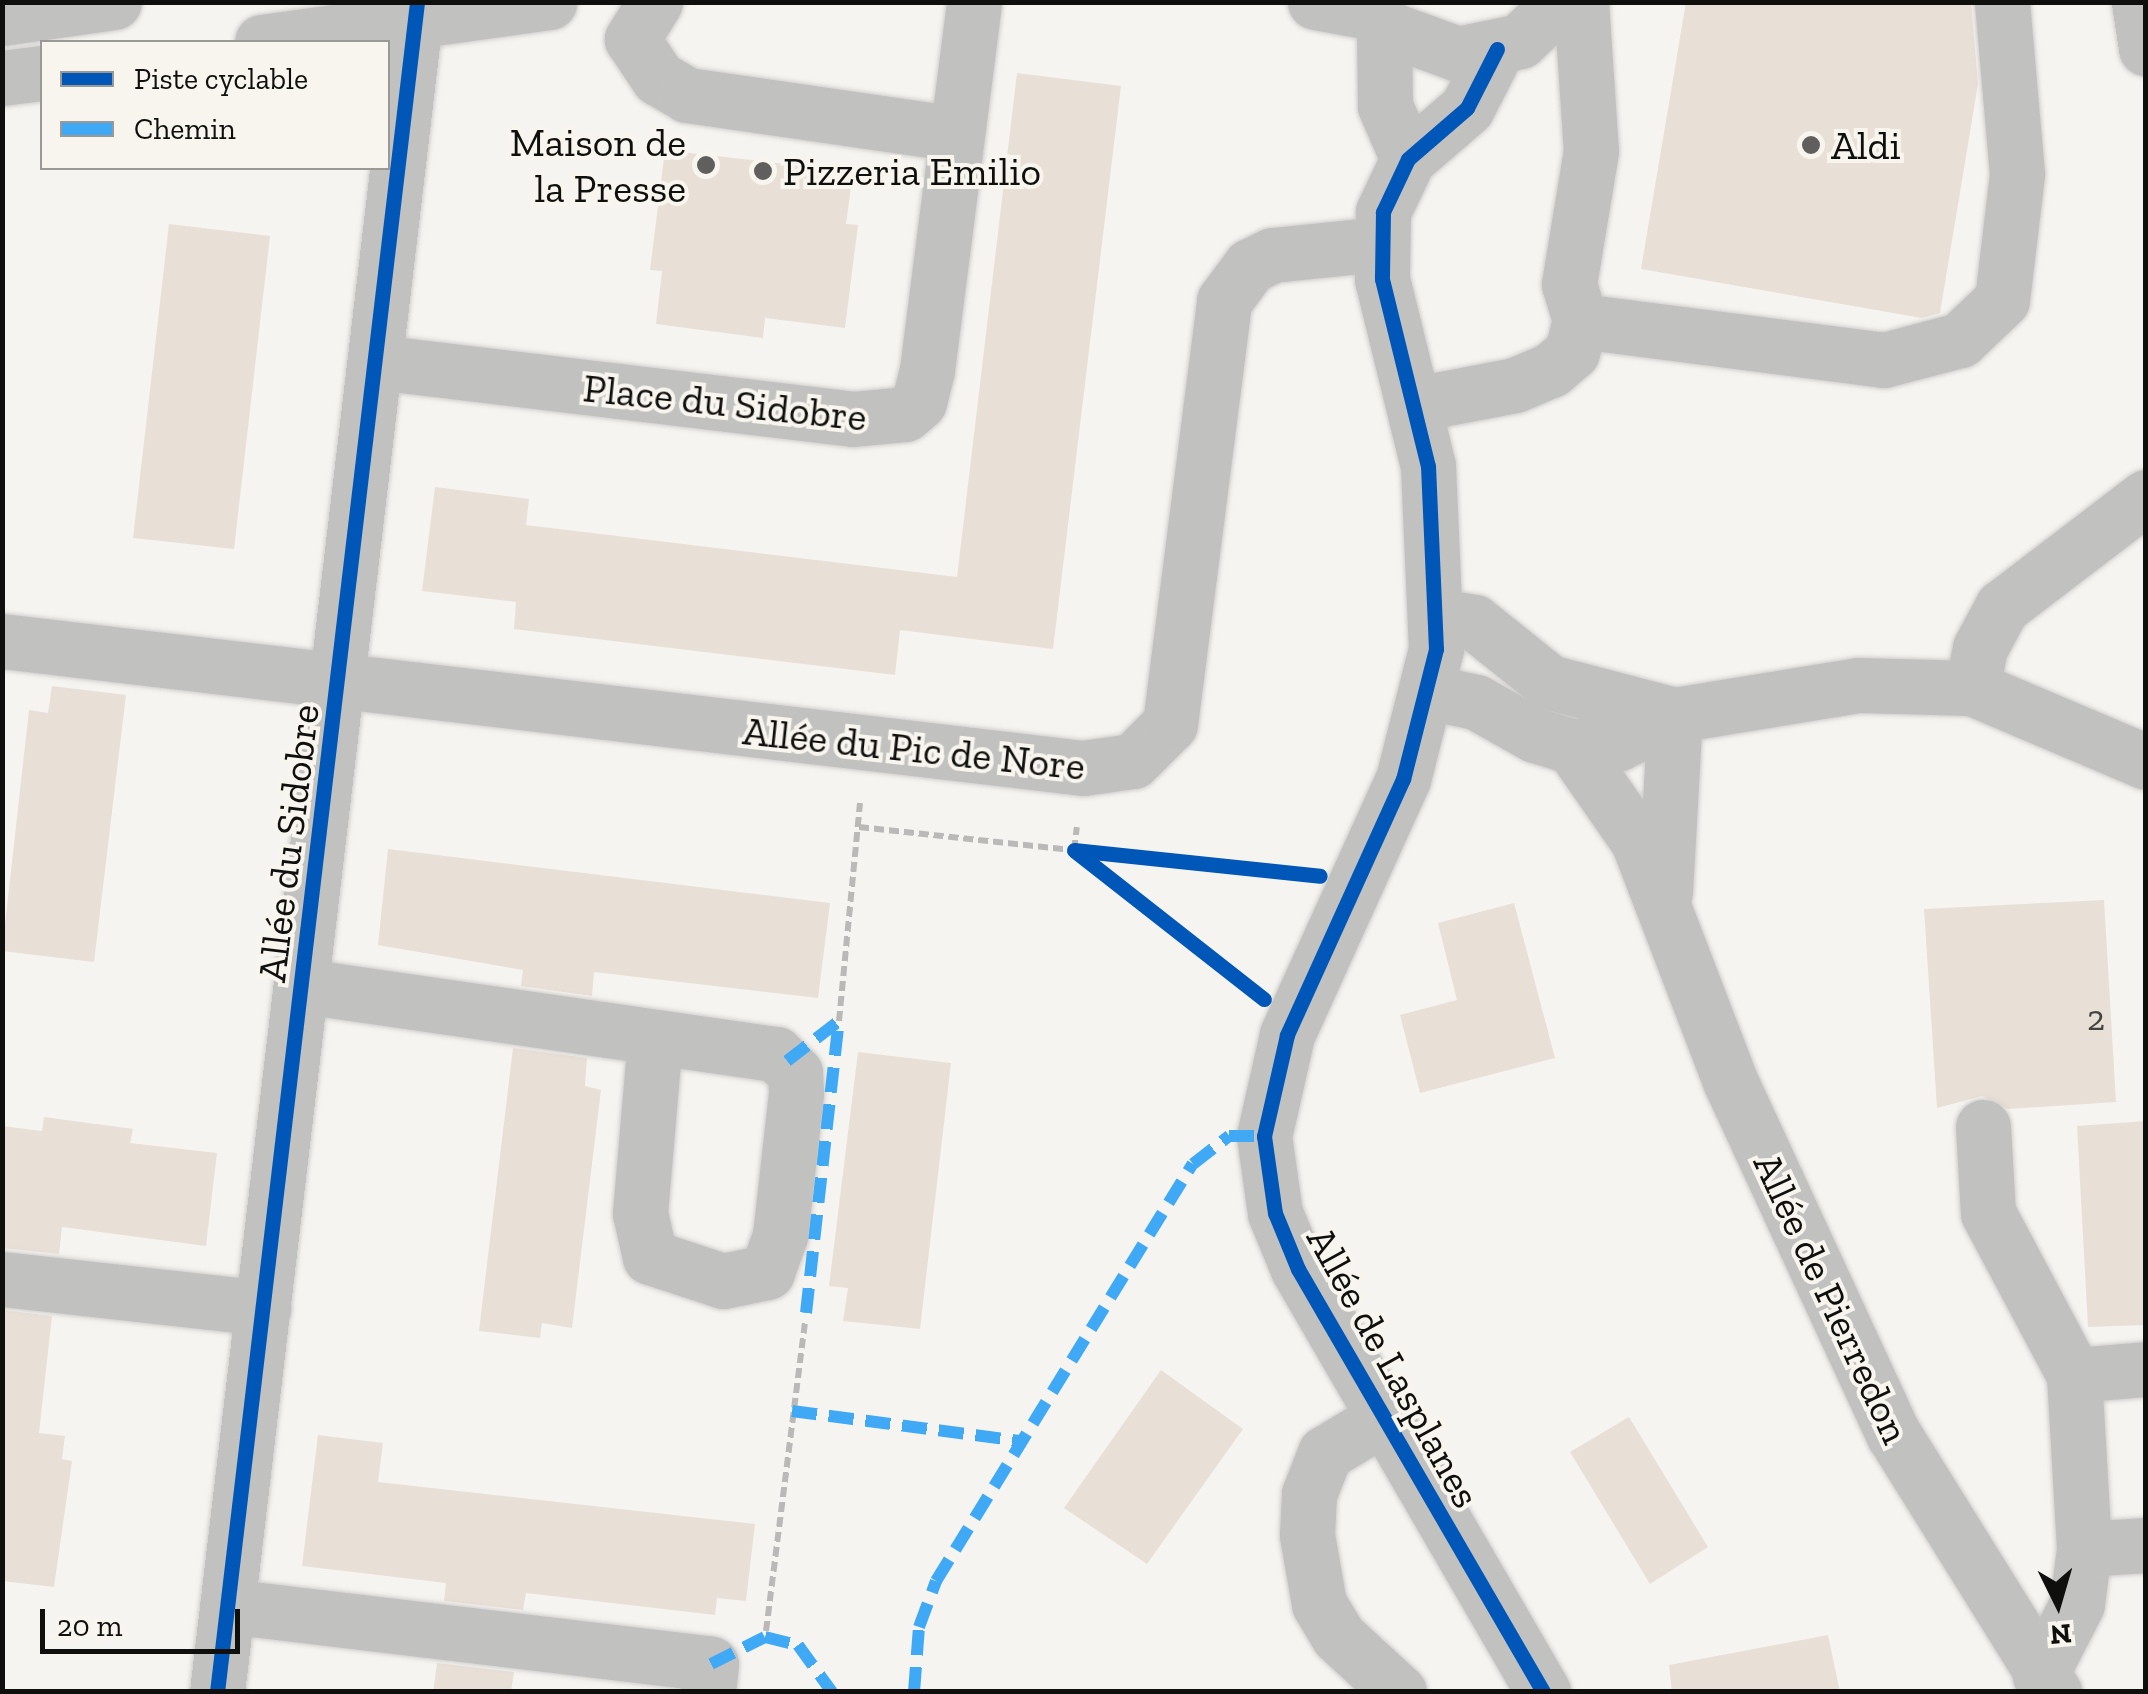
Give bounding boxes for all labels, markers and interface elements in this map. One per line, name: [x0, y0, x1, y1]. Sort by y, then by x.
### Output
legend: [40, 40, 390, 170]
text: Piste cyclable: [134, 61, 308, 97]
text: Chemin: [134, 111, 236, 147]
place label: Maison de la Presse: [510, 118, 686, 212]
place label: Aldi: [1831, 121, 1901, 169]
marker: Aldi: [1800, 134, 1822, 156]
place label: Pizzeria Emilio: [783, 147, 1041, 195]
marker: Maison de la Presse: [695, 154, 717, 176]
marker: Pizzeria Emilio: [752, 160, 774, 182]
street label: Place du Sidobre: [581, 363, 869, 441]
street label: Allée du Sidobre: [247, 701, 329, 985]
street label: Allée du Pic de Nore: [741, 706, 1087, 790]
house number: 2: [2087, 997, 2105, 1039]
street label: Allée de Pierredon: [1744, 1145, 1920, 1451]
street label: Allée de Lasplanes: [1297, 1218, 1491, 1516]
north arrow: [2008, 1554, 2108, 1654]
scale bar: [45, 1589, 245, 1651]
text: 20 m: [57, 1608, 122, 1644]
text: N: [2049, 1617, 2073, 1652]

